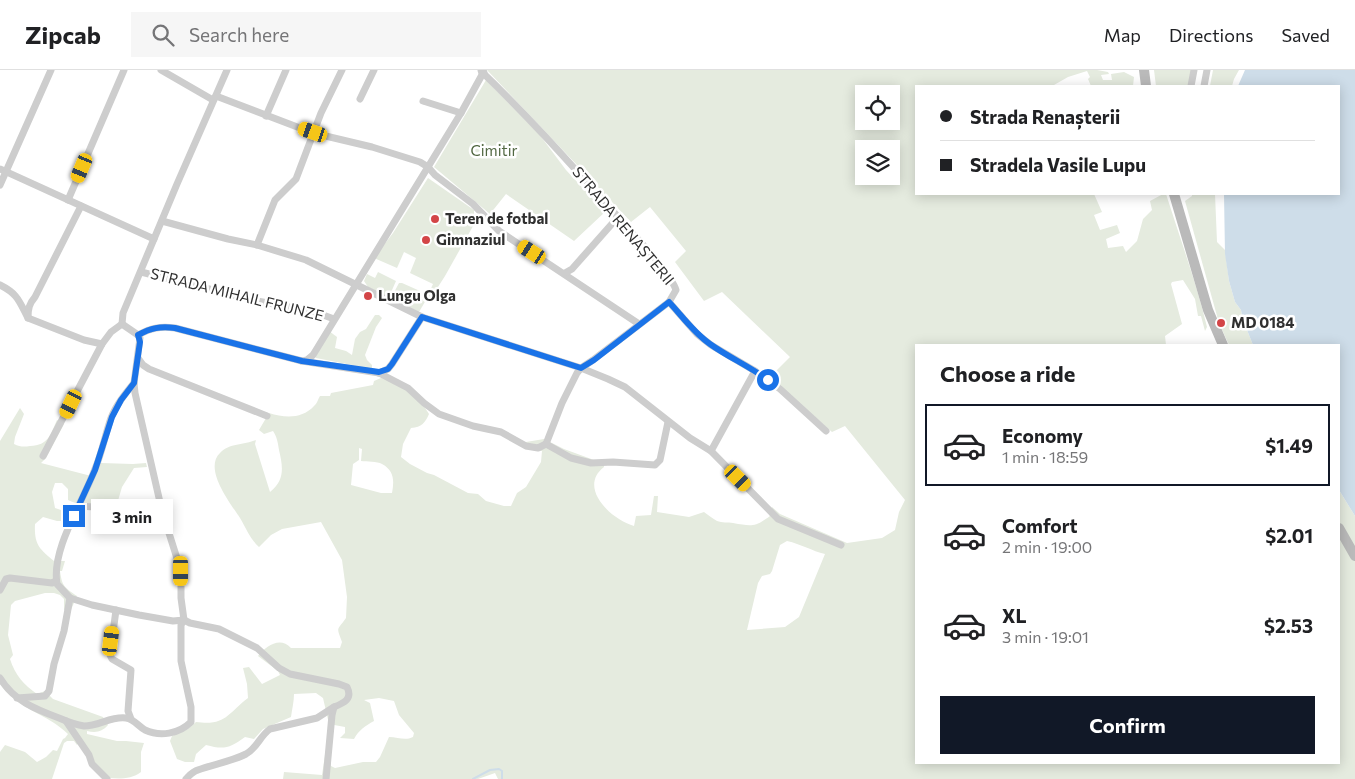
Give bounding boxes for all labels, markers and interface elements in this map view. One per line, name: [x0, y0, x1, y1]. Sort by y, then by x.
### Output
search box: [131, 12, 481, 57]
text: Zipcab: [25, 20, 101, 49]
icon: search: [149, 21, 177, 49]
text: Search here: [189, 23, 289, 46]
text: Map: [1104, 24, 1141, 46]
text: Directions: [1169, 24, 1253, 46]
text: Saved: [1281, 24, 1330, 46]
map controls: [855, 85, 900, 185]
button: locate: [855, 85, 900, 130]
text: Strada Renașterii: [970, 105, 1120, 128]
car: [296, 120, 329, 144]
button: layers: [855, 140, 900, 185]
park label: Cimitir: [470, 141, 518, 159]
car: [69, 151, 94, 185]
text: Stradela Vasile Lupu: [970, 153, 1146, 176]
street label: STRADA RENAȘTERII: [568, 163, 678, 289]
place label: Teren de fotbal: [445, 209, 548, 227]
marker: Teren de fotbal: [429, 213, 441, 225]
place label: Gimnaziul: [436, 230, 505, 248]
marker: Gimnaziul: [420, 234, 432, 246]
car: [515, 238, 548, 266]
street label: STRADA MIHAIL FRUNZE: [149, 264, 326, 324]
place label: Lungu Olga: [378, 286, 456, 304]
marker: Lungu Olga: [362, 290, 374, 302]
place label: MD 0184: [1231, 313, 1295, 331]
marker: MD 0184: [1215, 317, 1227, 329]
text: Choose a ride: [940, 360, 1075, 387]
route start: [757, 369, 779, 391]
car: [57, 387, 84, 421]
icon: car: [942, 423, 987, 468]
text: Economy: [1002, 424, 1083, 447]
text: $1.49: [1265, 434, 1313, 457]
text: 1 min · 18:59: [1002, 447, 1088, 466]
car: [722, 462, 753, 494]
callout: 3 min: [92, 498, 174, 534]
route end: [63, 505, 85, 527]
text: 3 min: [112, 507, 152, 526]
icon: car: [942, 513, 987, 558]
text: Comfort: [1002, 514, 1078, 537]
text: $2.01: [1265, 524, 1313, 547]
text: 2 min · 19:00: [1002, 537, 1092, 556]
car: [173, 556, 188, 586]
icon: car: [942, 603, 987, 648]
text: XL: [1002, 604, 1027, 627]
text: $2.53: [1264, 614, 1313, 637]
car: [101, 625, 120, 657]
text: 3 min · 19:01: [1002, 627, 1089, 646]
button: Confirm: [940, 696, 1315, 754]

